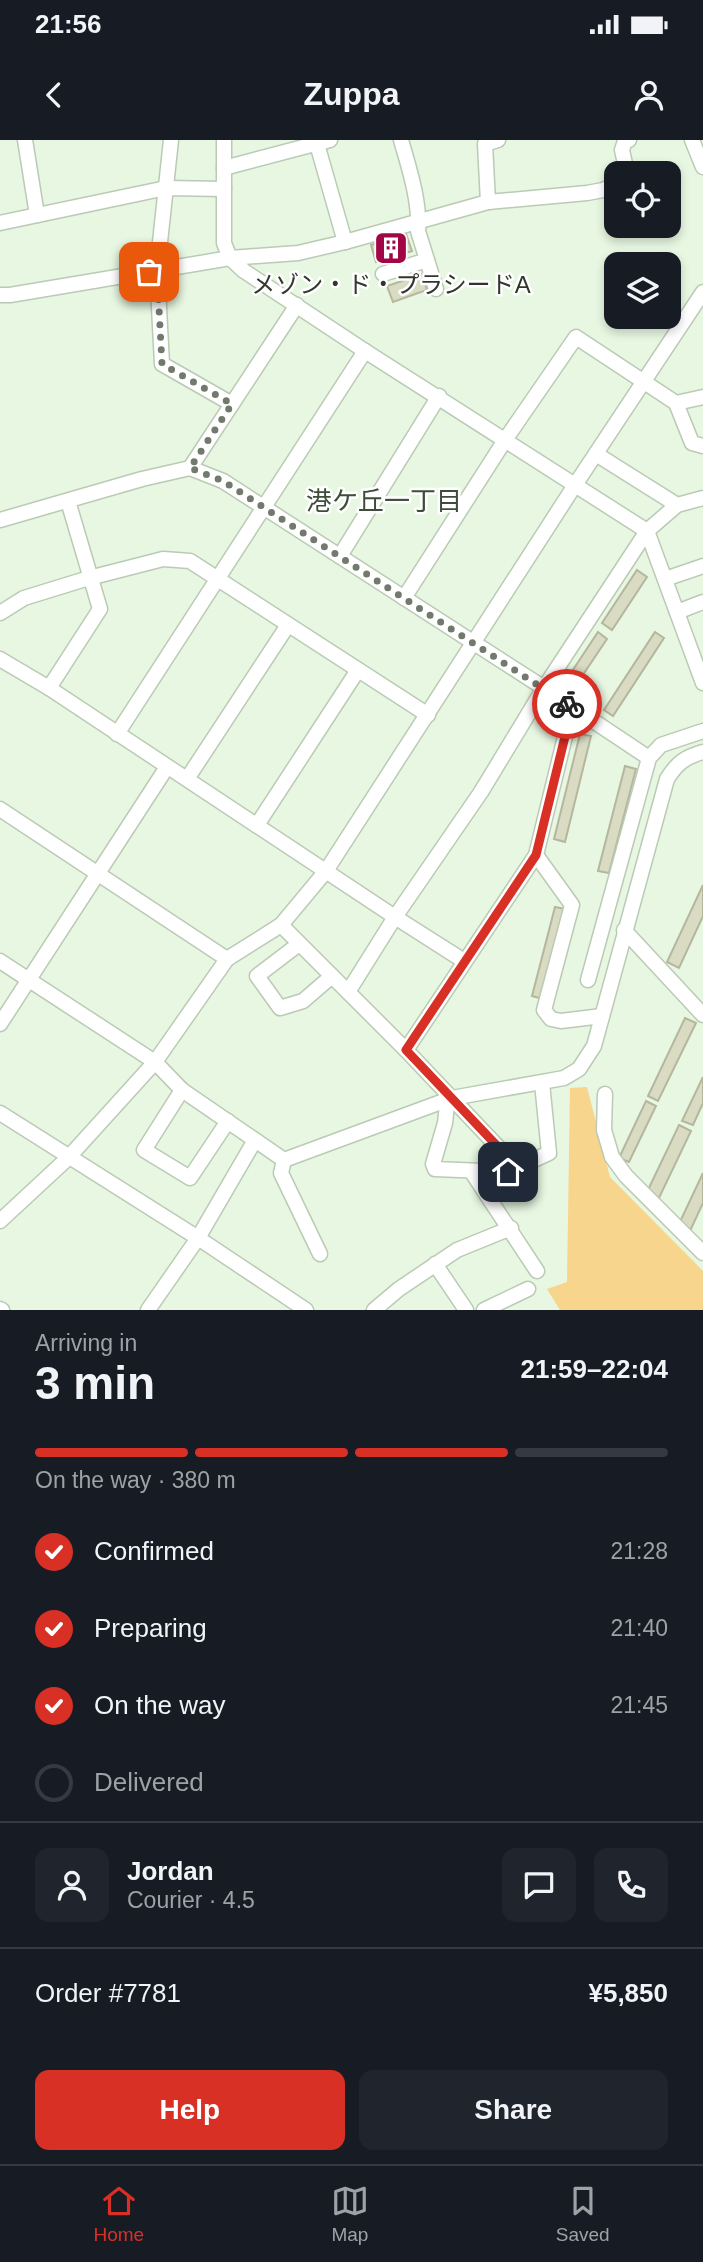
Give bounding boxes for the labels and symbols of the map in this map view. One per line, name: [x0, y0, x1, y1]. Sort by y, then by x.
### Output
building icon: メゾン・ド・プラシードA: [372, 229, 410, 267]
pin: [119, 242, 179, 302]
place label: メゾン・ド・プラシードA: [251, 271, 531, 298]
district label: 港ケ丘一丁目: [306, 486, 462, 516]
courier: [532, 669, 602, 739]
pin: [478, 1142, 538, 1202]

